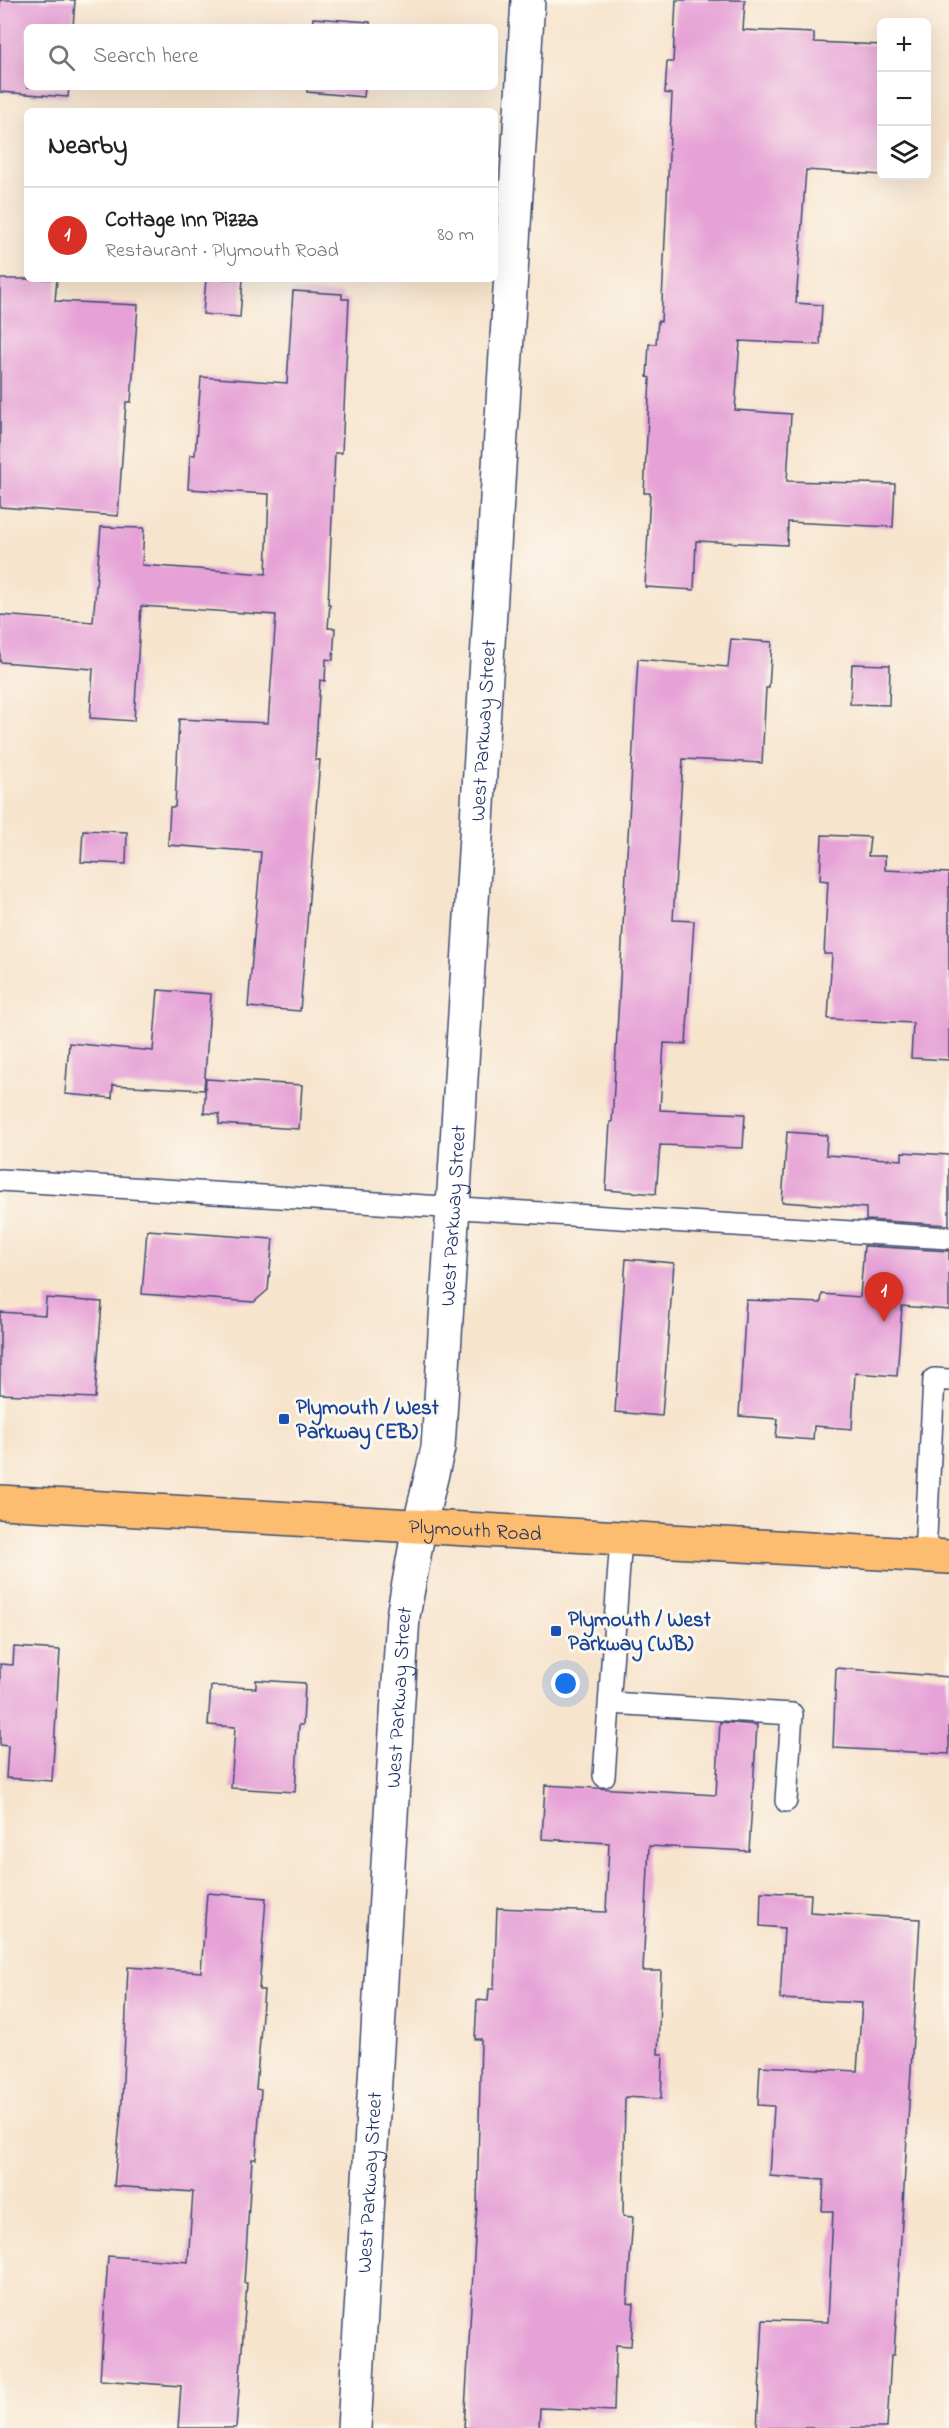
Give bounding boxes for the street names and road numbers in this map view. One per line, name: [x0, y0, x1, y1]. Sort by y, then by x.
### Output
street label: West Parkway Street: [464, 639, 505, 822]
street label: West Parkway Street: [434, 1124, 475, 1307]
street label: Plymouth Road: [408, 1513, 543, 1550]
street label: West Parkway Street: [380, 1604, 421, 1789]
street label: West Parkway Street: [350, 2091, 391, 2274]

